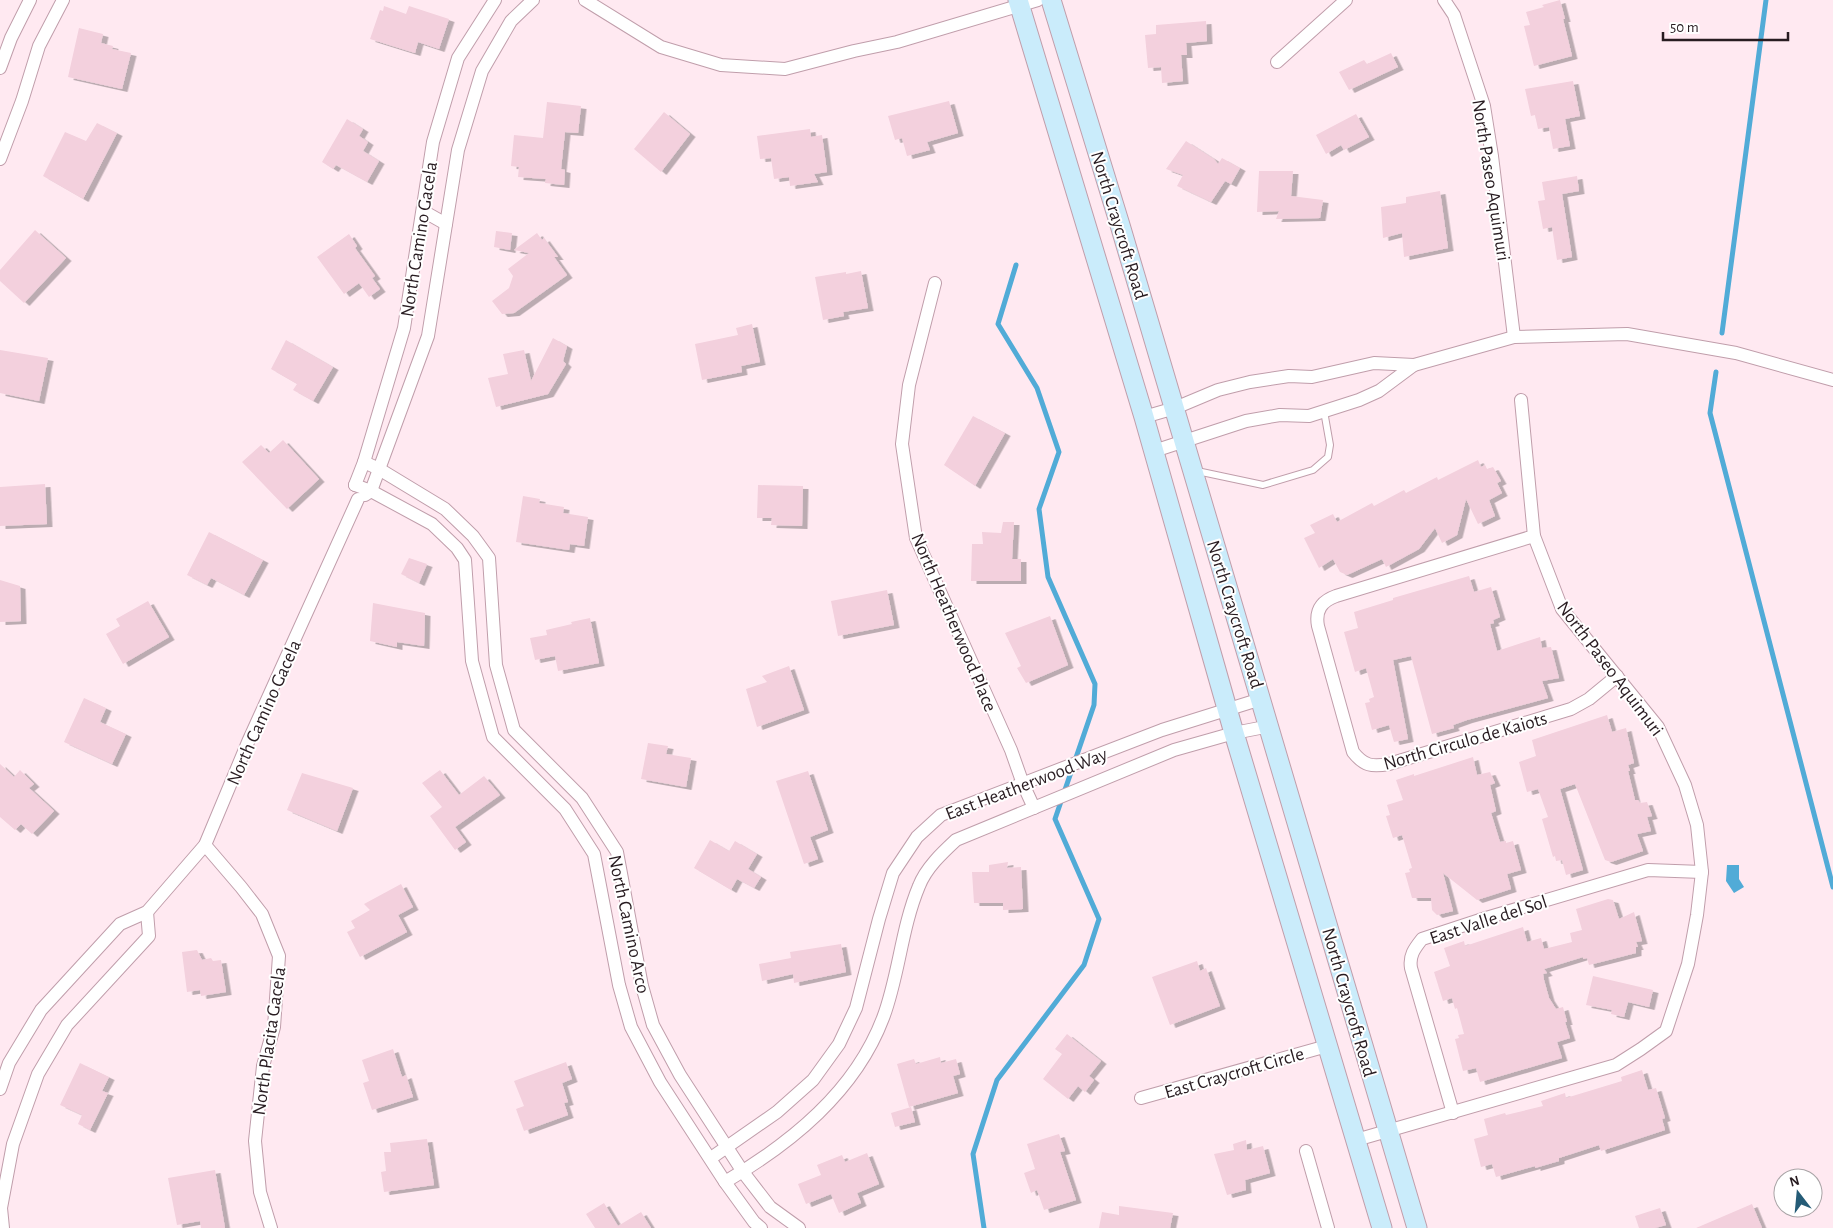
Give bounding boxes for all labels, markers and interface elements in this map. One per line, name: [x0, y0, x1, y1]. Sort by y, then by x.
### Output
scale bar: [1663, 10, 1788, 42]
text: 50 m: [1670, 20, 1699, 35]
street label: North Paseo Aquimuri: [1468, 98, 1513, 262]
street label: North Craycroft Road: [1087, 149, 1150, 302]
street label: North Camino Gacela: [398, 160, 441, 318]
street label: North Heatherwood Place: [907, 531, 1000, 715]
street label: North Craycroft Road: [1203, 538, 1266, 691]
street label: North Paseo Aquimuri: [1553, 598, 1667, 740]
street label: North Camino Gacela: [224, 637, 305, 788]
street label: North Circulo de Kaiots: [1381, 709, 1549, 774]
street label: East Heatherwood Way: [943, 745, 1110, 824]
street label: North Camino Arco: [605, 853, 652, 995]
street label: East Valle del Sol: [1427, 892, 1550, 948]
street label: North Craycroft Road: [1318, 926, 1379, 1079]
street label: North Placita Gacela: [250, 966, 289, 1117]
street label: East Craycroft Circle: [1162, 1044, 1306, 1102]
north arrow: [1773, 1168, 1823, 1218]
text: N: [1788, 1173, 1801, 1190]

